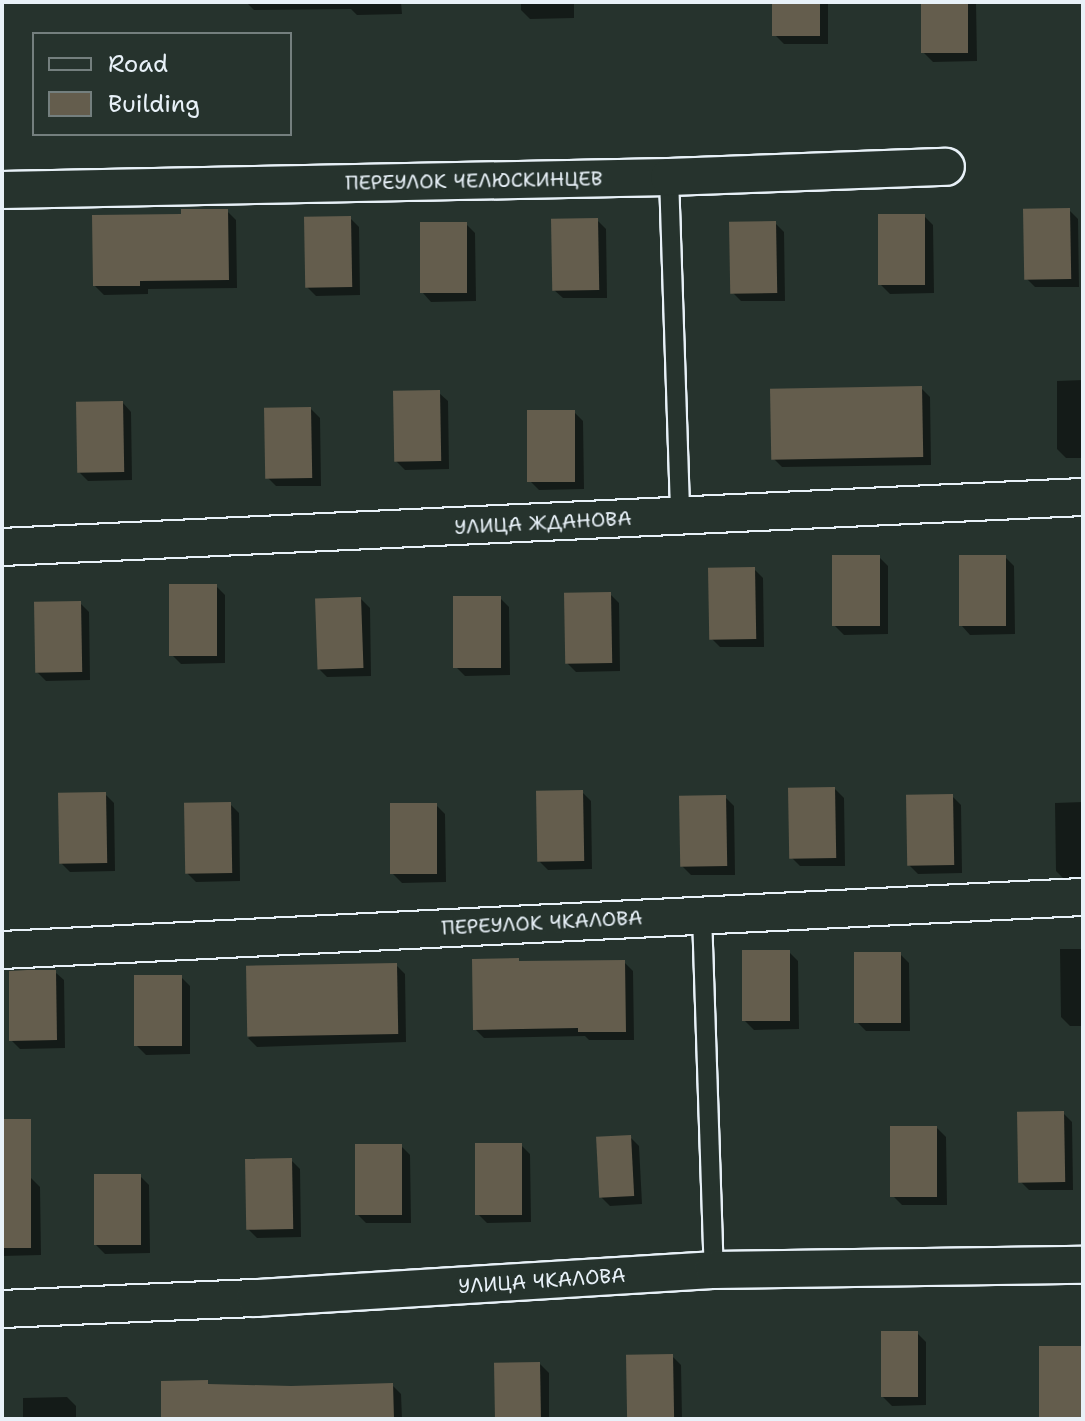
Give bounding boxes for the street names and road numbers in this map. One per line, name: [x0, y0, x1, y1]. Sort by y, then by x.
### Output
street label: ПЕРЕУЛОК ЧЕЛЮСКИНЦЕВ: [345, 167, 603, 195]
street label: УЛИЦА ЖДАНОВА: [454, 506, 632, 540]
street label: ПЕРЕУЛОК ЧКАЛОВА: [441, 906, 643, 940]
street label: УЛИЦА ЧКАЛОВА: [458, 1263, 626, 1299]

